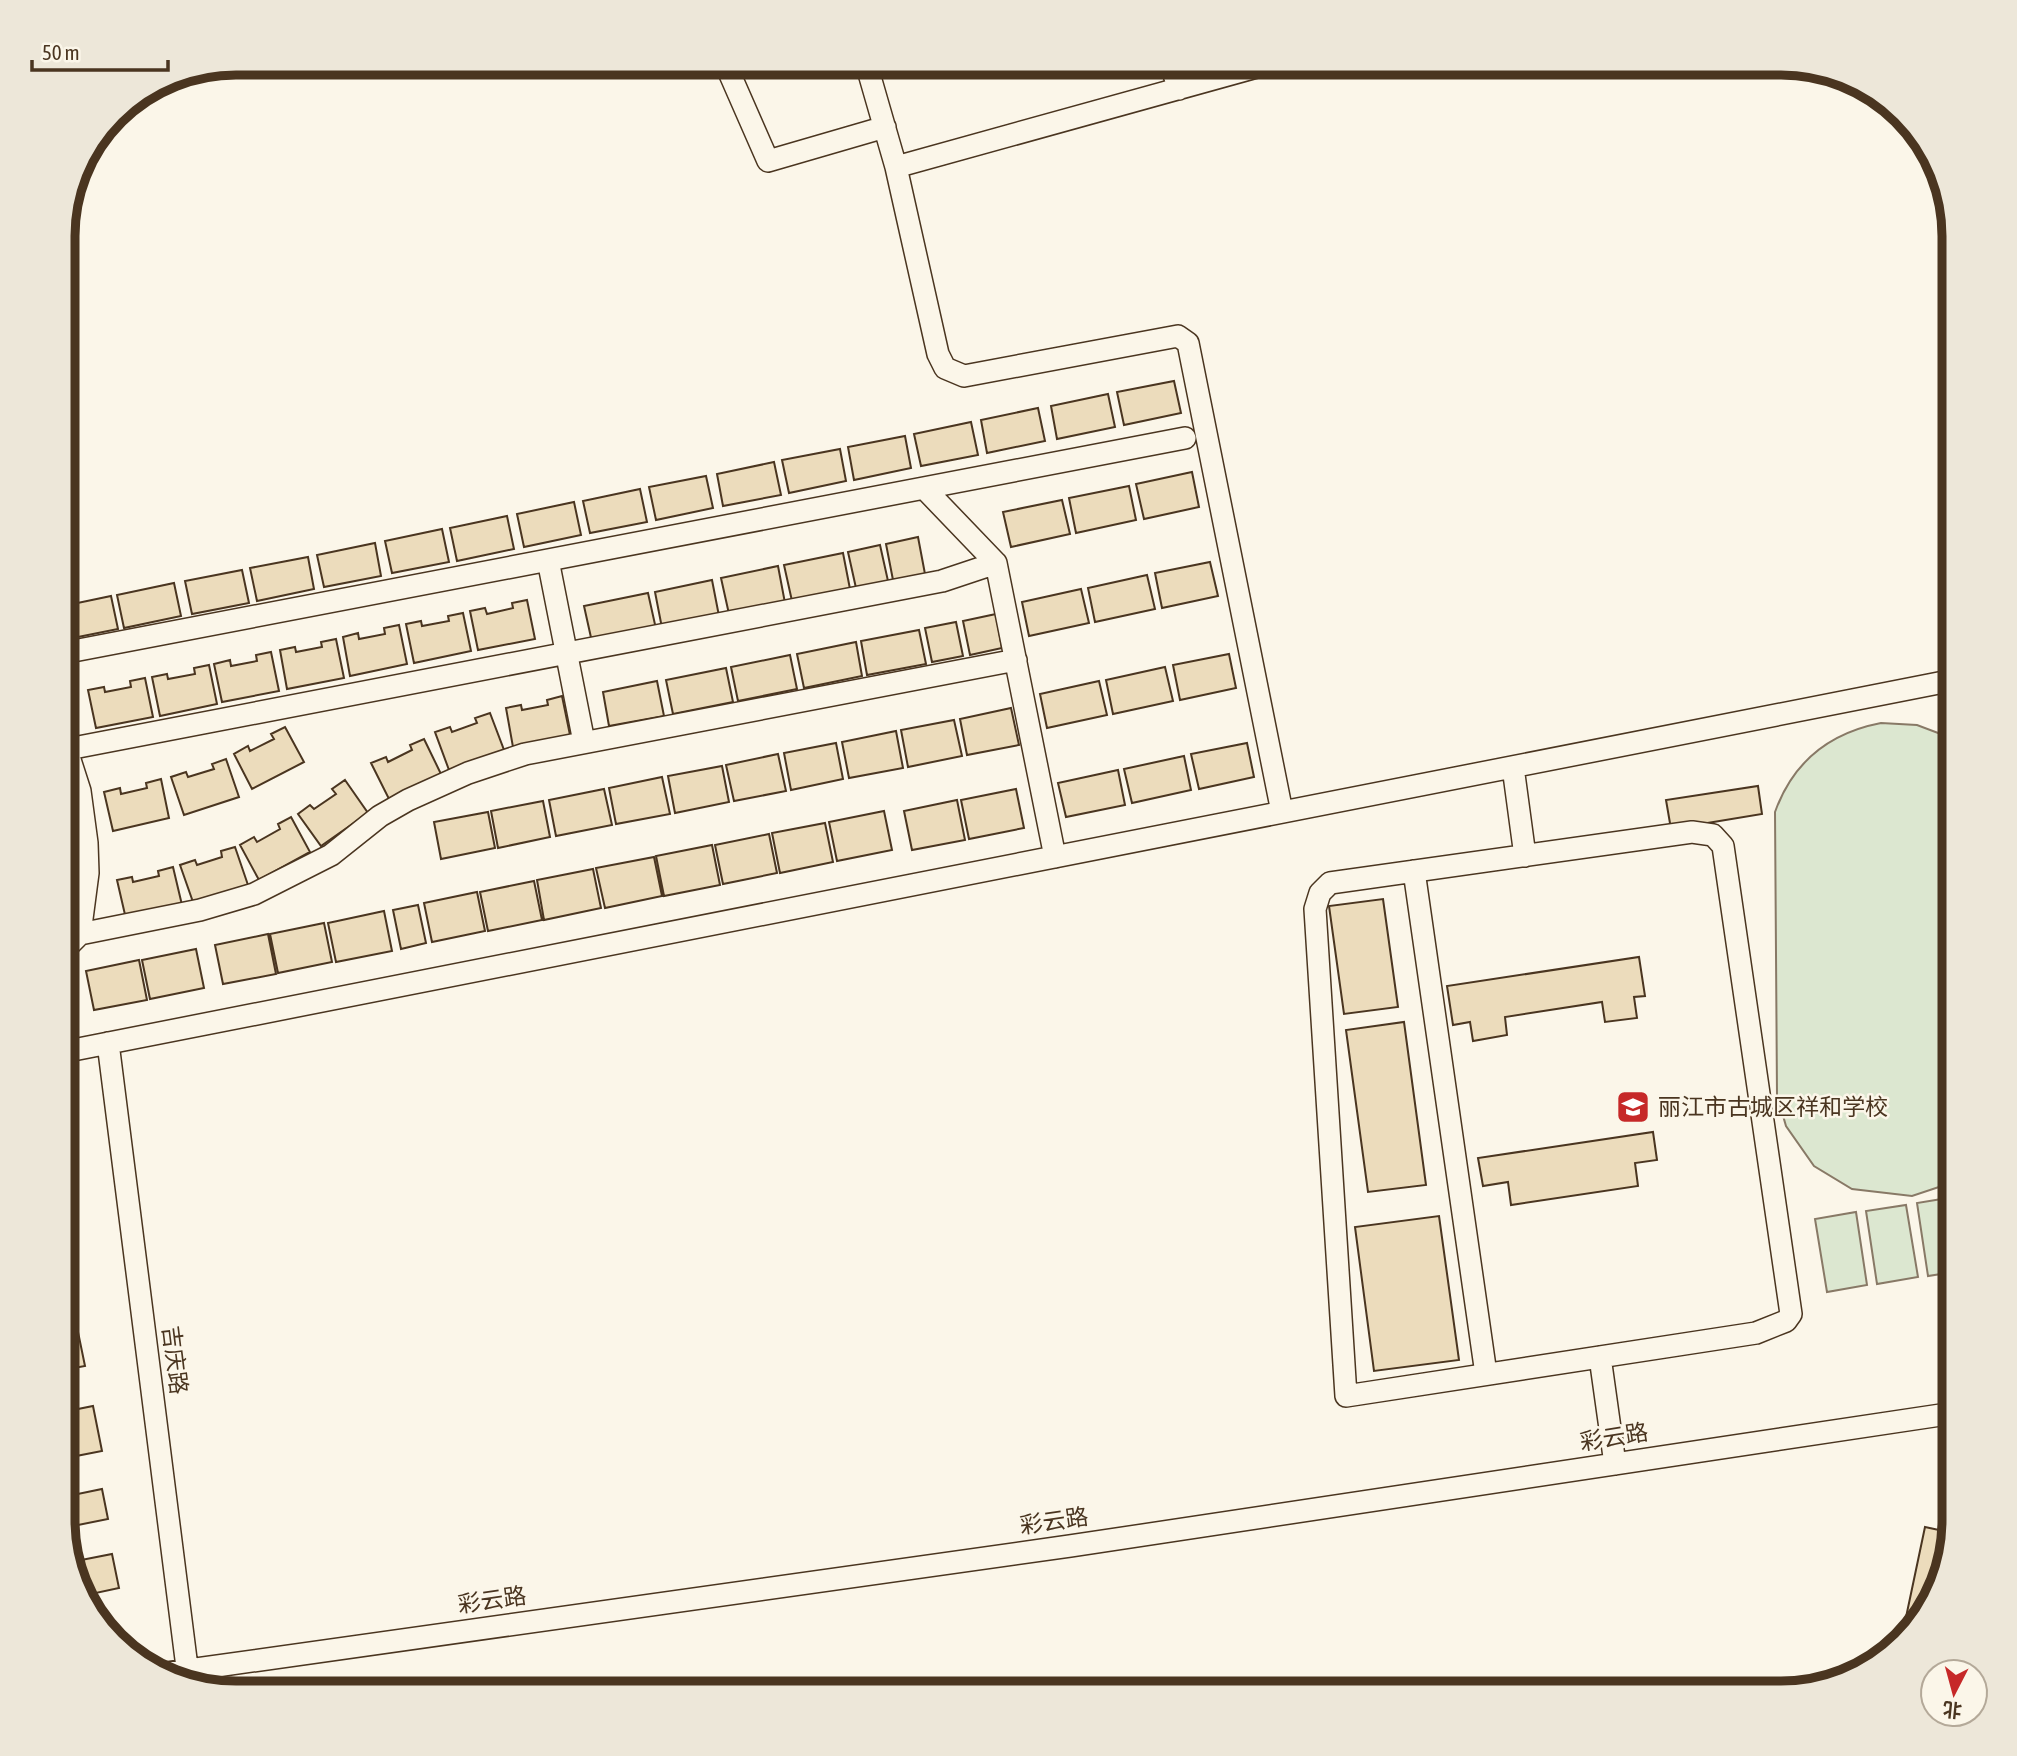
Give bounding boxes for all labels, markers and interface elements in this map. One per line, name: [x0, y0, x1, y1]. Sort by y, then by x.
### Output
scale bar: [32, 28, 168, 72]
text: 50 m: [42, 40, 80, 64]
school or university icon: 丽江市古城区祥和学校: [1614, 1088, 1652, 1126]
place label: 丽江市古城区祥和学校: [1658, 1094, 1888, 1120]
street label: 吉庆路: [158, 1324, 192, 1396]
street label: 彩云路: [1578, 1419, 1650, 1455]
street label: 彩云路: [1018, 1503, 1090, 1539]
street label: 彩云路: [456, 1582, 528, 1618]
north arrow: [1919, 1658, 1989, 1728]
text: 北: [1942, 1698, 1963, 1722]

